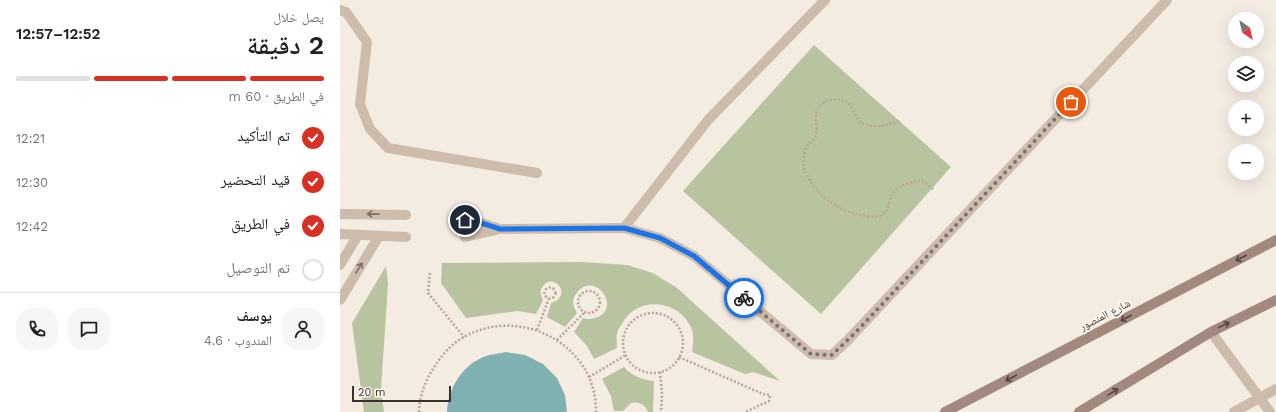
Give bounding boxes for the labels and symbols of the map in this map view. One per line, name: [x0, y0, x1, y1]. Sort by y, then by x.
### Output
north arrow: [1228, 12, 1264, 48]
pin: [1054, 85, 1088, 119]
pin: [448, 203, 482, 237]
one-way arrow: [367, 211, 380, 218]
one-way arrow: [1236, 255, 1248, 262]
one-way arrow: [356, 262, 364, 274]
courier: [724, 278, 764, 318]
street label: شارع المنصور: [1077, 297, 1133, 334]
one-way arrow: [1120, 315, 1132, 322]
one-way arrow: [1218, 321, 1230, 329]
one-way arrow: [1005, 375, 1017, 382]
scale bar: [352, 384, 451, 403]
one-way arrow: [1107, 387, 1119, 395]

